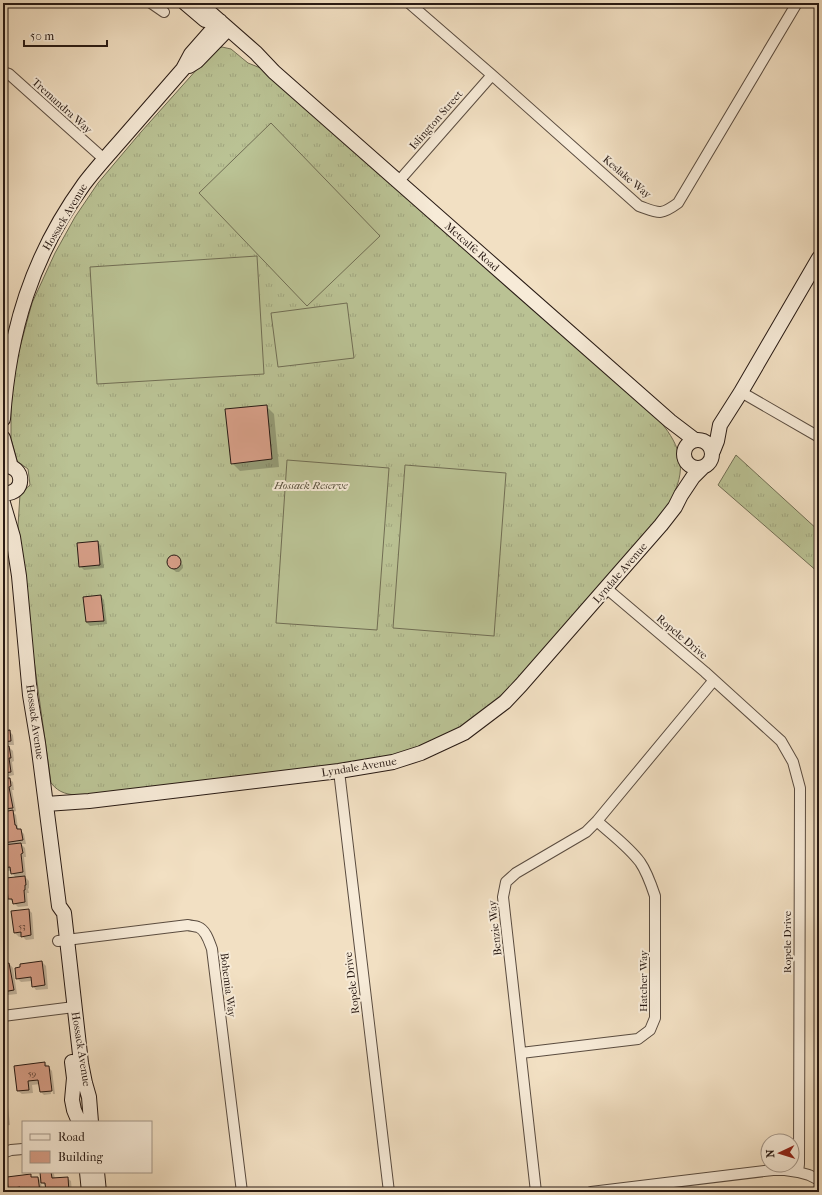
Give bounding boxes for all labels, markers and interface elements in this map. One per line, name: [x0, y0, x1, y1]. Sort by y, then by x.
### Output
scale bar: [24, 22, 107, 48]
text: 50 m: [30, 29, 54, 43]
street label: Tremandra Way: [29, 76, 96, 137]
street label: Islington Street: [407, 88, 465, 152]
street label: Keslake Way: [600, 153, 655, 202]
street label: Hossack Avenue: [40, 181, 90, 253]
street label: Metcalfe Road: [442, 220, 503, 275]
park label: Hossack Reserve: [273, 479, 348, 492]
street label: Lyndale Avenue: [590, 540, 650, 606]
street label: Ropele Drive: [654, 612, 711, 662]
street label: Hossack Avenue: [23, 684, 47, 761]
street label: Lyndale Avenue: [320, 755, 398, 779]
street label: Benzie Way: [486, 899, 504, 956]
street label: Ropele Drive: [781, 910, 794, 973]
house number: 53: [18, 921, 26, 931]
street label: Hatcher Way: [637, 949, 650, 1012]
street label: Ropele Drive: [342, 951, 362, 1015]
street label: Bohemia Way: [218, 952, 239, 1019]
street label: Hossack Avenue: [69, 1011, 93, 1088]
house number: 59: [28, 1068, 37, 1078]
legend: [22, 1121, 152, 1173]
text: Road: [58, 1130, 85, 1144]
north arrow: [760, 1133, 800, 1173]
text: N: [764, 1148, 777, 1158]
text: Building: [58, 1150, 103, 1164]

